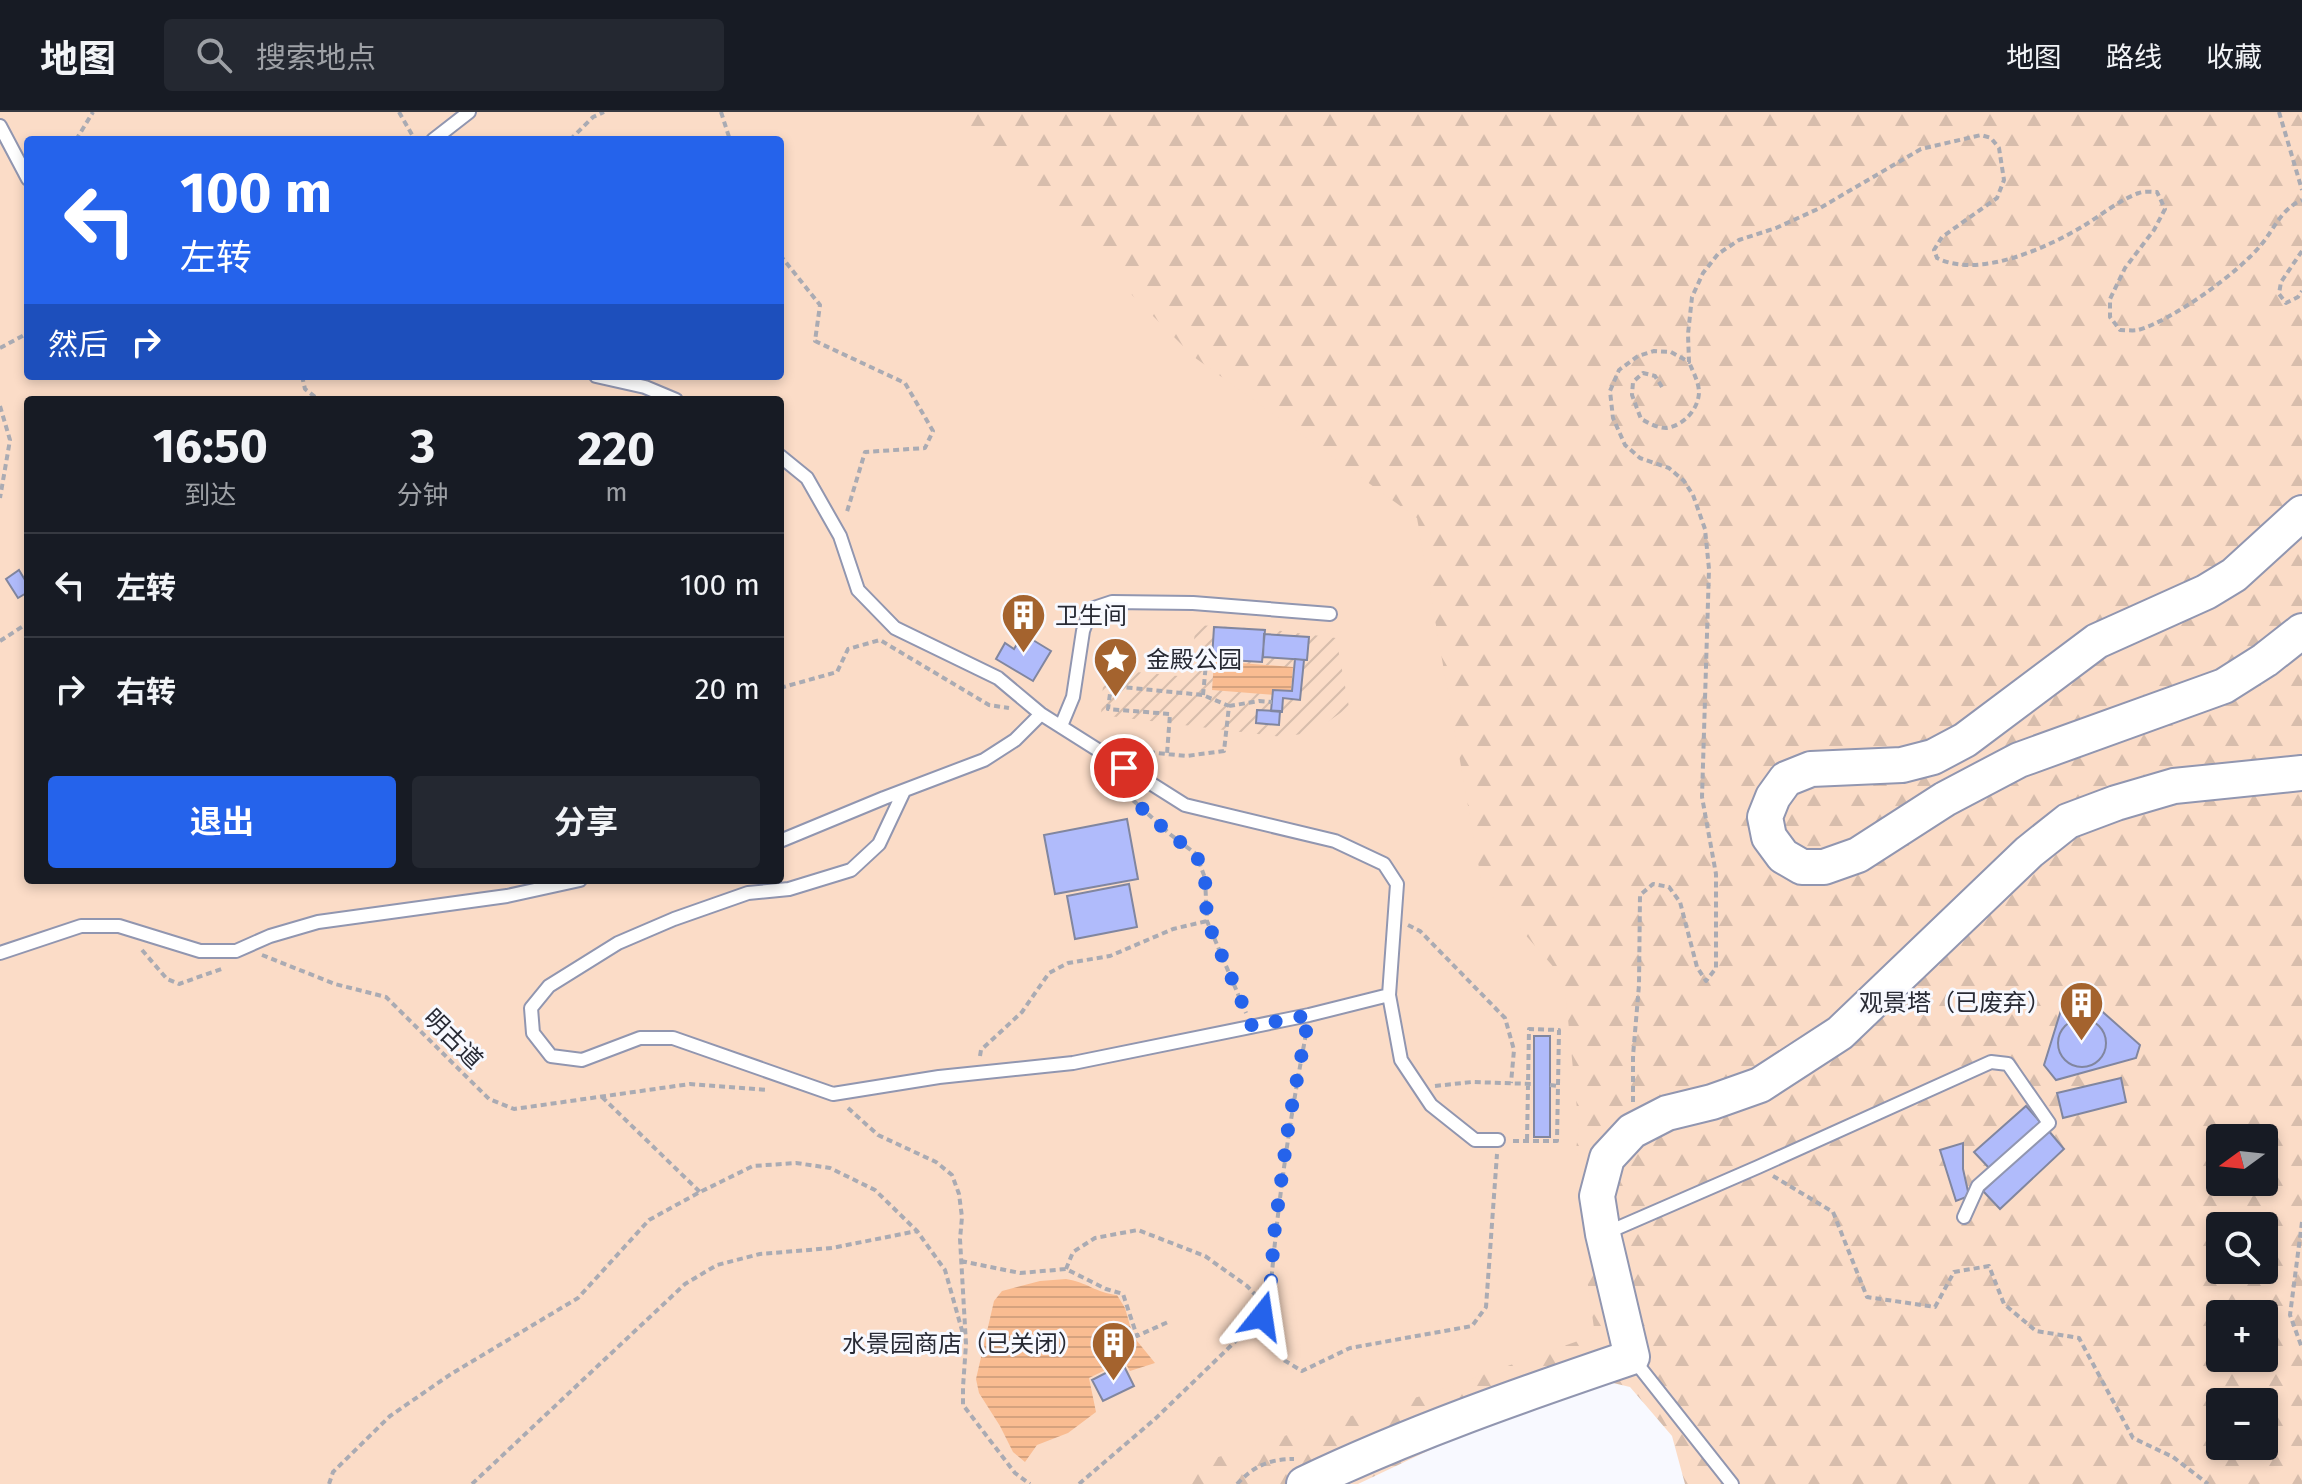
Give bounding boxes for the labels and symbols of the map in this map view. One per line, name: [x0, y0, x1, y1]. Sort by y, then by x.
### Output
building icon: 卫生间: [1000, 592, 1048, 655]
place label: 卫生间: [1055, 602, 1127, 630]
place icon: 金殿公园: [1091, 636, 1139, 699]
place label: 金殿公园: [1146, 646, 1242, 674]
pin: [1090, 734, 1158, 802]
building icon: 观景塔（已废弃）: [2058, 979, 2106, 1042]
place label: 观景塔（已废弃）: [1859, 989, 2051, 1017]
street label: 明古道: [418, 1004, 488, 1074]
north arrow: [2206, 1124, 2278, 1196]
position arrow: [1220, 1274, 1304, 1358]
building icon: 水景园商店（已关闭）: [1089, 1320, 1137, 1383]
place label: 水景园商店（已关闭）: [842, 1330, 1082, 1358]

